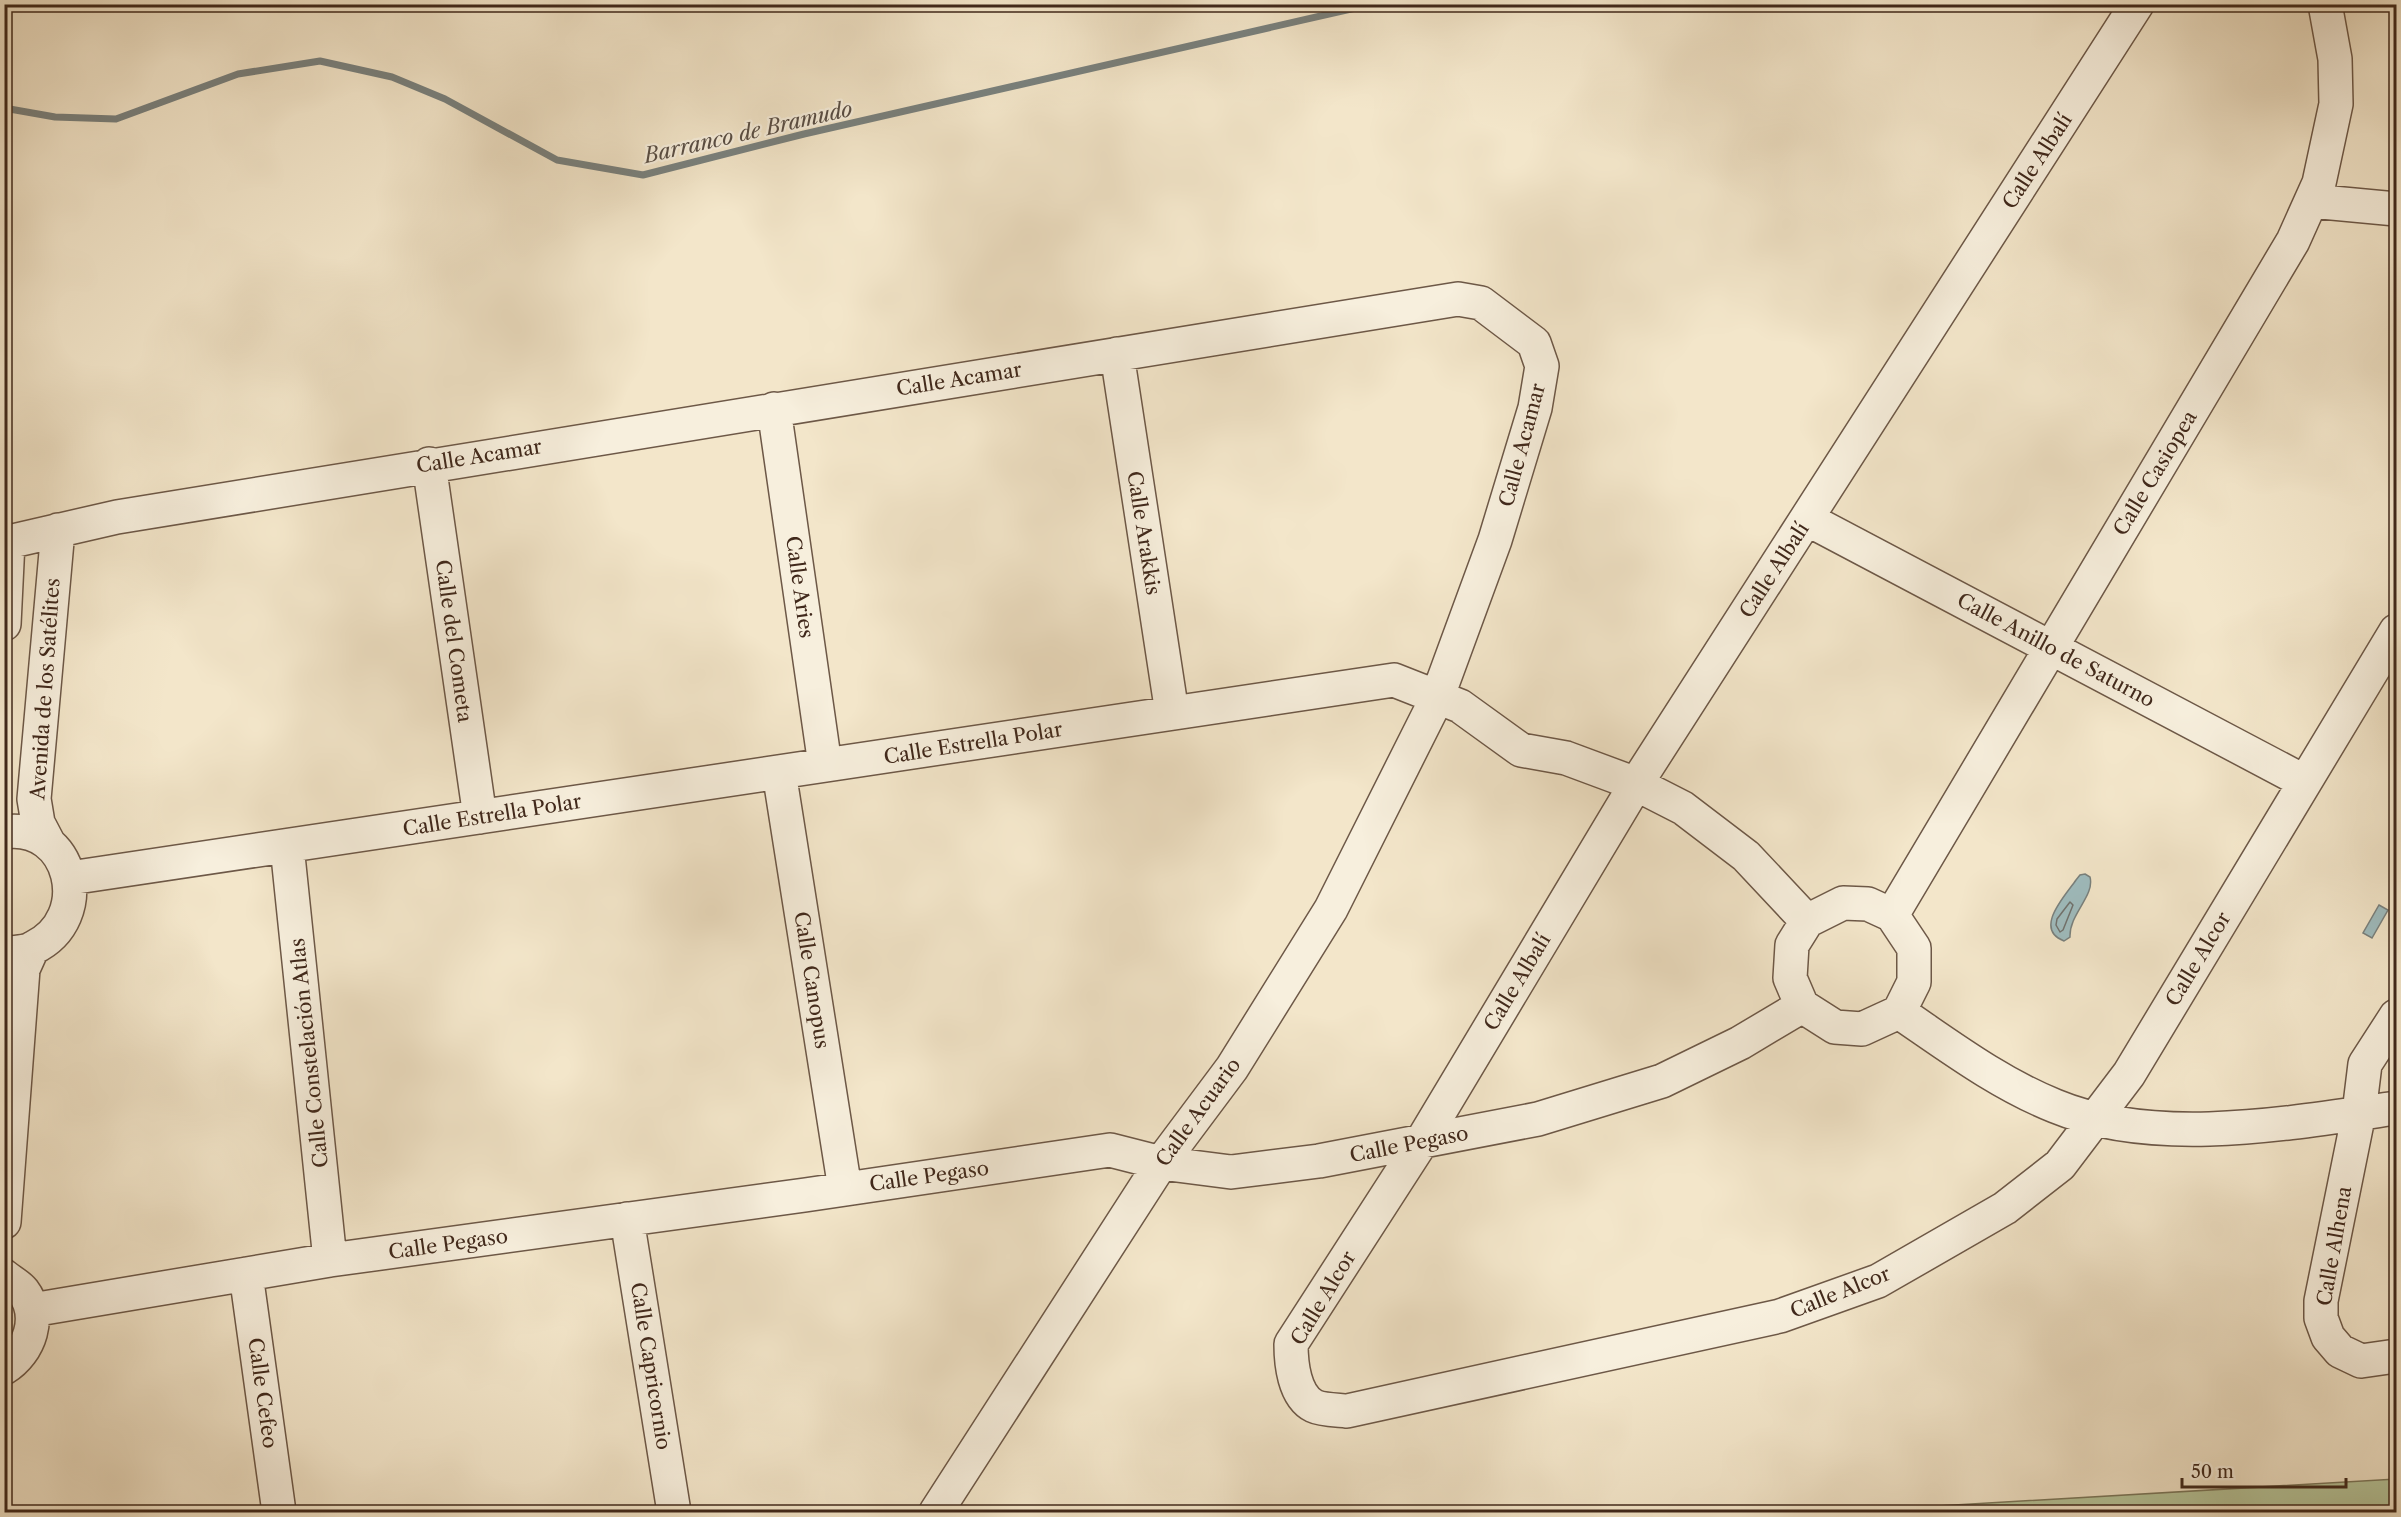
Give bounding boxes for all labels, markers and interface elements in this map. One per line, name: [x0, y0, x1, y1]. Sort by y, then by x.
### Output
water label: Barranco de Bramudo: [639, 96, 855, 169]
street label: Calle Albalí: [1997, 109, 2077, 213]
street label: Calle Acamar: [895, 357, 1024, 401]
street label: Calle Acamar: [1494, 380, 1550, 509]
street label: Calle Casiopea: [2108, 406, 2202, 540]
street label: Calle Acamar: [415, 434, 544, 478]
street label: Calle Arakkis: [1122, 469, 1166, 597]
street label: Calle Albalí: [1734, 518, 1814, 622]
street label: Calle Aries: [781, 534, 819, 640]
street label: Calle del Cometa: [431, 558, 477, 724]
street label: Avenida de los Satélites: [25, 577, 65, 802]
street label: Calle Anillo de Saturno: [1953, 588, 2159, 712]
street label: Calle Estrella Polar: [882, 717, 1065, 769]
street label: Calle Estrella Polar: [401, 789, 584, 841]
street label: Calle Alcor: [2161, 907, 2236, 1010]
street label: Calle Canopus: [789, 910, 835, 1050]
street label: Calle Albalí: [1479, 929, 1555, 1035]
street label: Calle Constelación Atlas: [285, 937, 333, 1169]
street label: Calle Acuario: [1151, 1053, 1245, 1171]
street label: Calle Pegaso: [1348, 1121, 1470, 1167]
street label: Calle Pegaso: [868, 1156, 990, 1196]
street label: Calle Alhena: [2312, 1184, 2356, 1308]
street label: Calle Pegaso: [387, 1224, 509, 1264]
street label: Calle Alcor: [1286, 1246, 1361, 1349]
street label: Calle Alcor: [1787, 1261, 1894, 1323]
street label: Calle Capricornio: [626, 1281, 676, 1451]
street label: Calle Cefeo: [243, 1336, 283, 1450]
scale bar: [2182, 1451, 2346, 1489]
text: 50 m: [2191, 1461, 2234, 1483]

